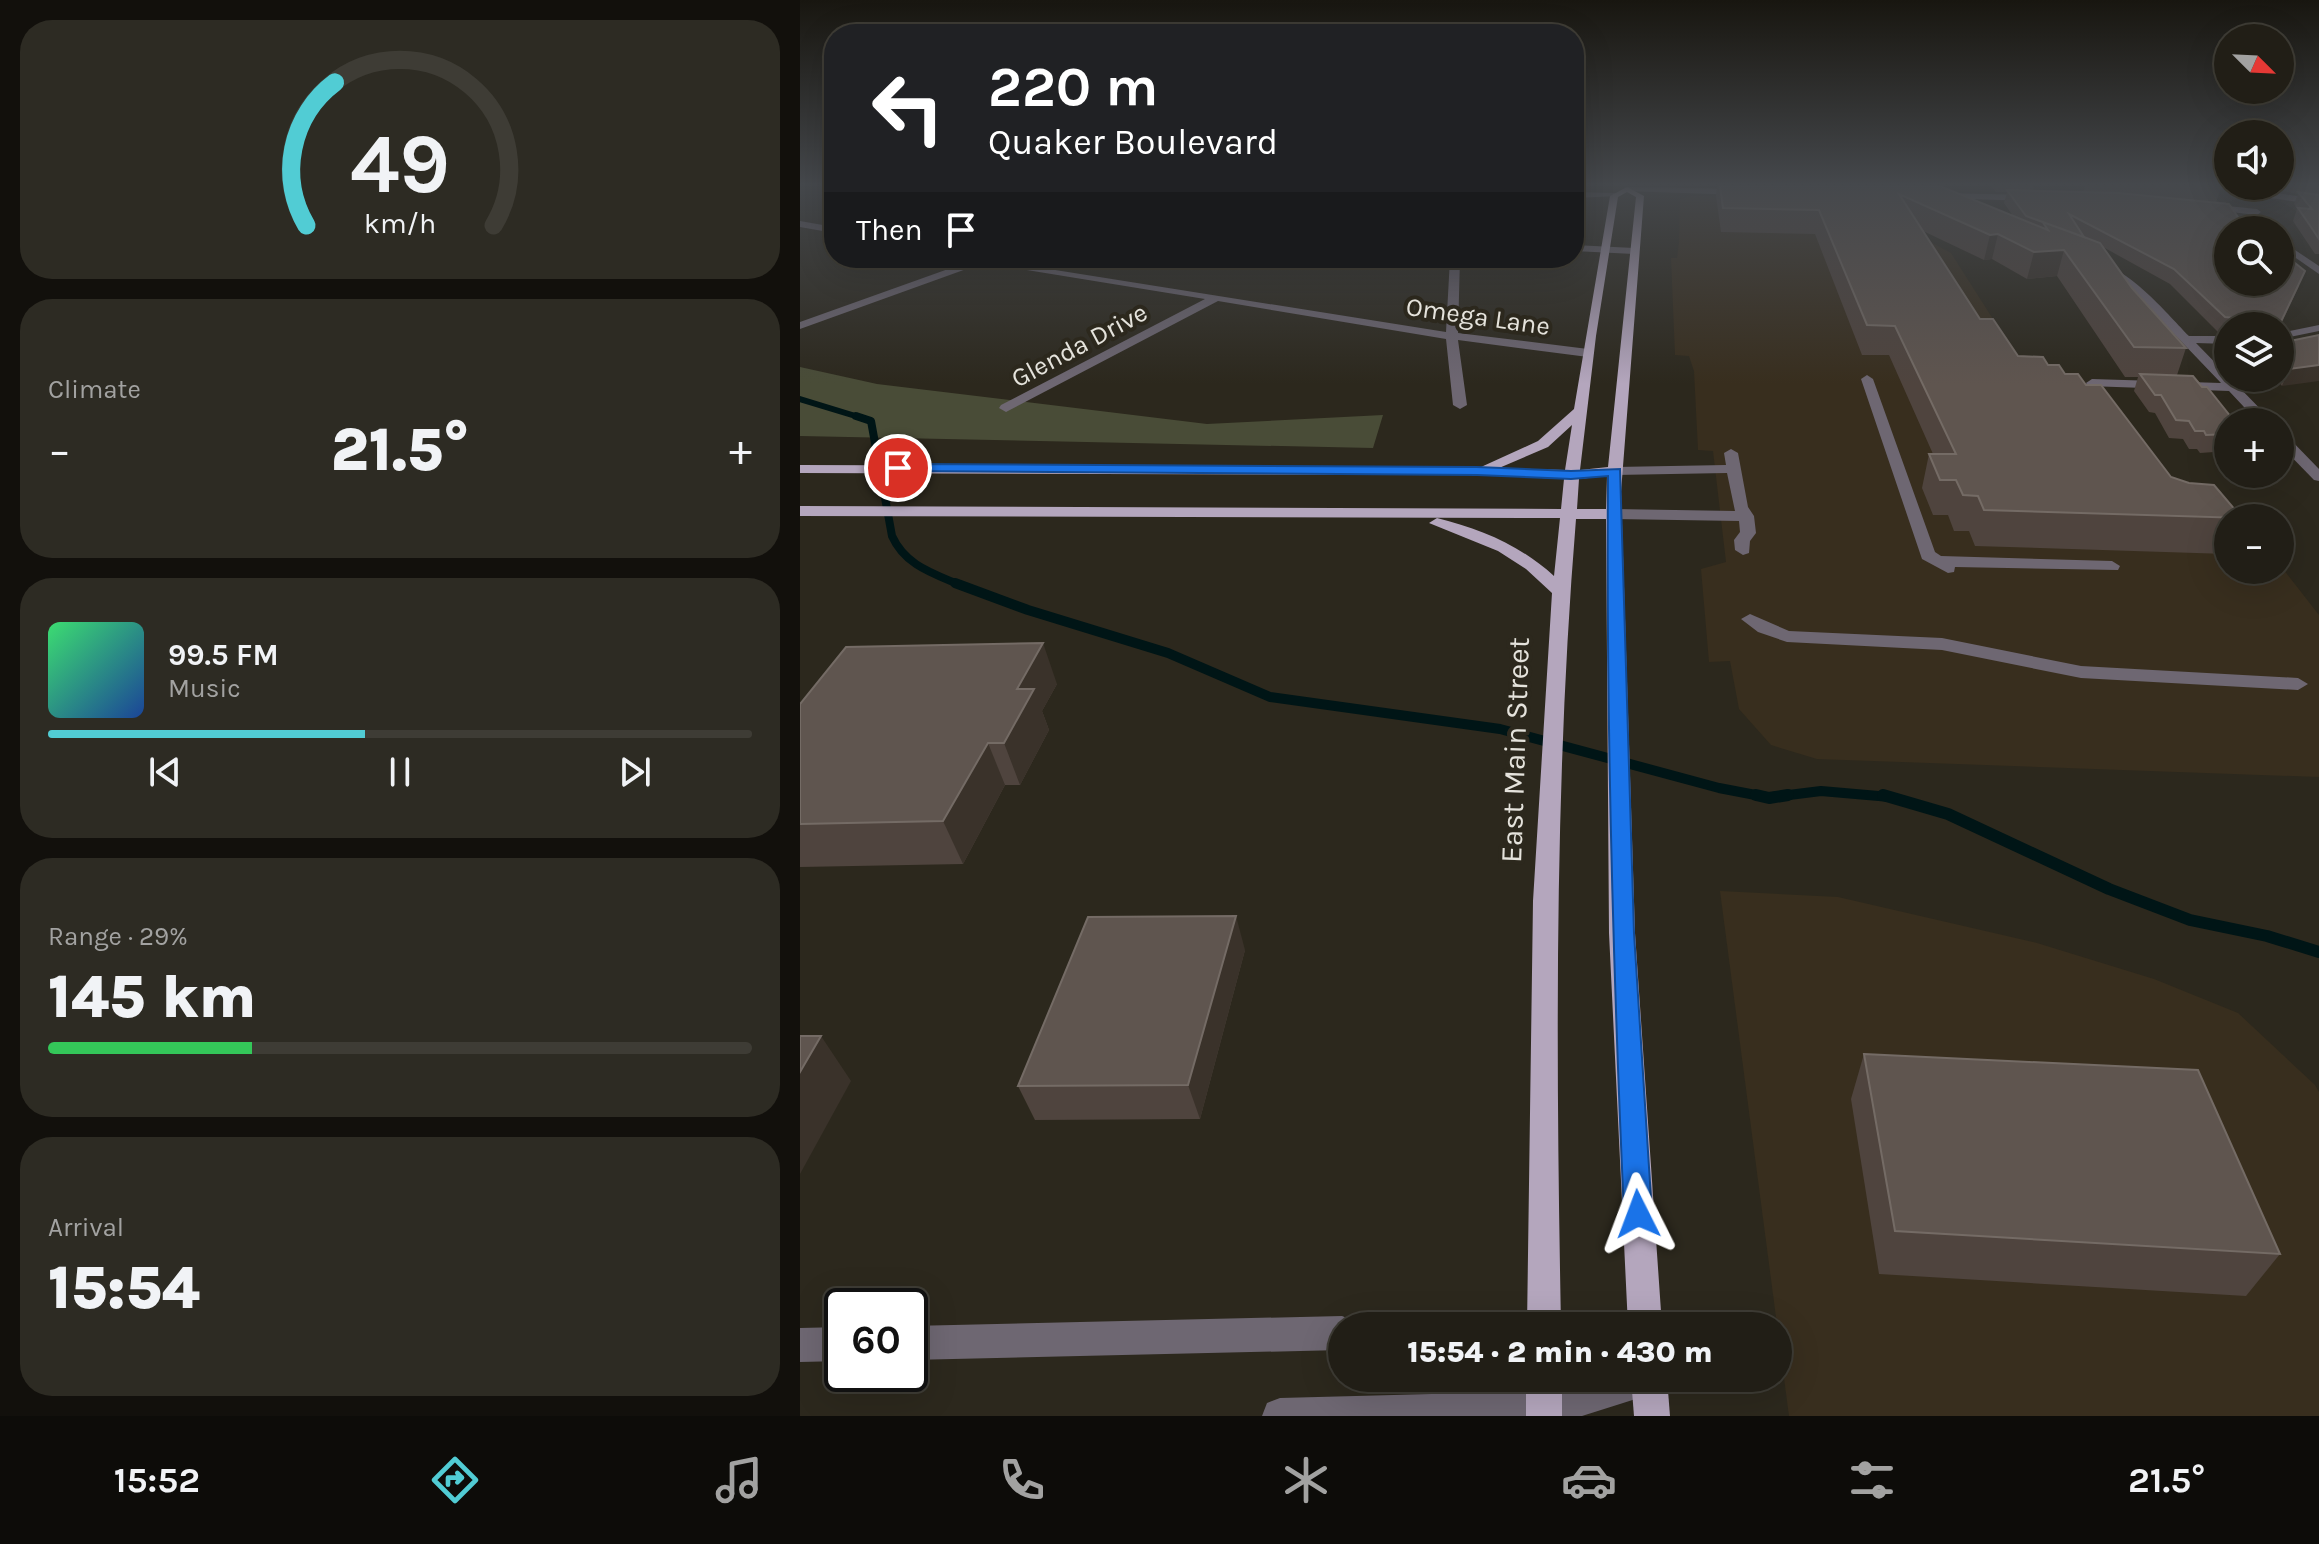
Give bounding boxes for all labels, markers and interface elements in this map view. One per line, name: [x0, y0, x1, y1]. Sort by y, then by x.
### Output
north arrow: [2214, 24, 2294, 104]
map controls: [2214, 24, 2294, 584]
text: 220 m: [988, 54, 1159, 119]
icon: left: [856, 56, 960, 160]
text: 49: [350, 115, 450, 212]
button: sound: [2214, 120, 2294, 200]
text: Quaker Boulevard: [988, 121, 1278, 163]
text: km/h: [364, 207, 436, 240]
icon: arrive: [939, 208, 983, 252]
text: Then: [856, 212, 923, 248]
button: search: [2214, 216, 2294, 296]
street label: Omega Lane: [1404, 291, 1552, 342]
street label: Glenda Drive: [1006, 297, 1153, 394]
button: layers: [2214, 312, 2294, 392]
text: Climate: [48, 374, 141, 405]
button: +: [2214, 408, 2294, 488]
text: 21.5°: [331, 415, 469, 485]
text: −: [48, 425, 71, 476]
text: +: [729, 425, 752, 476]
pin: [864, 434, 932, 502]
icon: arrive: [876, 446, 920, 490]
button: −: [2214, 504, 2294, 584]
street label: East Main Street: [1493, 636, 1537, 864]
text: 99.5 FM: [168, 637, 279, 673]
text: Music: [168, 673, 241, 704]
icon: previous: [143, 750, 187, 794]
icon: pause: [378, 750, 422, 794]
icon: next: [613, 750, 657, 794]
text: Range · 29%: [48, 921, 188, 952]
text: 145 km: [48, 962, 256, 1032]
position arrow: [1596, 1172, 1680, 1256]
text: Arrival: [48, 1212, 124, 1243]
text: 15:54: [48, 1253, 200, 1323]
speed limit sign: 60: [824, 1288, 928, 1392]
text: 15:54 · 2 min · 430 m: [1407, 1334, 1713, 1370]
icon: directions: [427, 1452, 483, 1508]
icon: music: [711, 1452, 767, 1508]
icon: phone: [994, 1452, 1050, 1508]
icon: climate: [1278, 1452, 1334, 1508]
icon: car: [1561, 1452, 1617, 1508]
icon: filters: [1844, 1452, 1900, 1508]
text: 15:52: [114, 1459, 200, 1501]
text: 21.5°: [2128, 1459, 2205, 1501]

